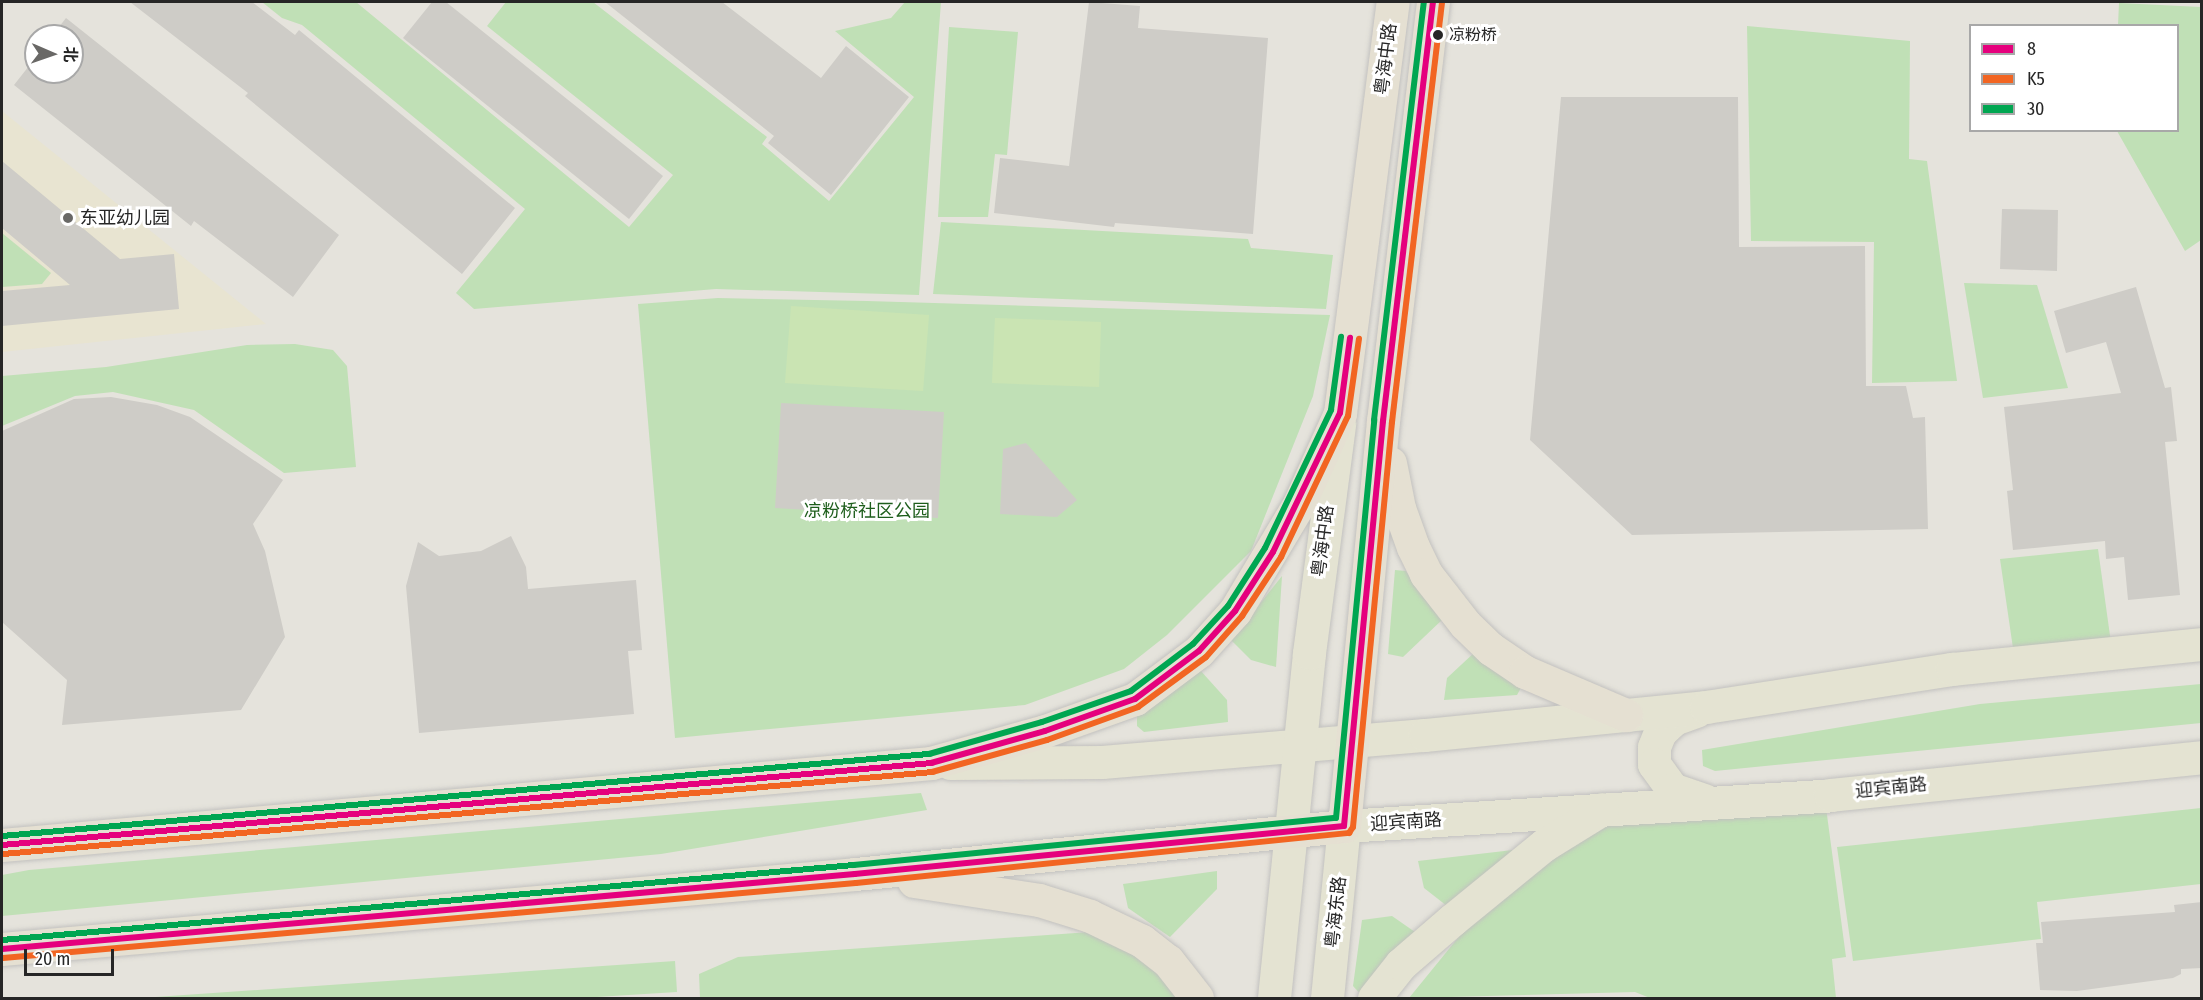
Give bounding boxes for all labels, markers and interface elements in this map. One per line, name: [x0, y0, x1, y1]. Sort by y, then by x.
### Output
street label: 粤海中路: [1371, 22, 1401, 96]
north arrow: [24, 24, 84, 84]
legend: [1969, 24, 2179, 132]
place label: 凉粉桥: [1449, 25, 1497, 45]
marker: 凉粉桥: [1432, 29, 1444, 41]
text: 8: [2027, 38, 2036, 60]
text: 北: [61, 46, 80, 63]
text: K5: [2027, 68, 2045, 90]
text: 30: [2027, 98, 2045, 120]
place label: 东亚幼儿园: [80, 207, 170, 229]
marker: 东亚幼儿园: [61, 211, 75, 225]
park label: 凉粉桥社区公园: [804, 500, 930, 522]
street label: 粤海中路: [1308, 504, 1338, 578]
street label: 迎宾南路: [1854, 773, 1928, 803]
street label: 迎宾南路: [1369, 809, 1443, 835]
street label: 粤海东路: [1321, 875, 1351, 949]
scale bar: [27, 937, 117, 975]
text: 20 m: [35, 948, 70, 970]

